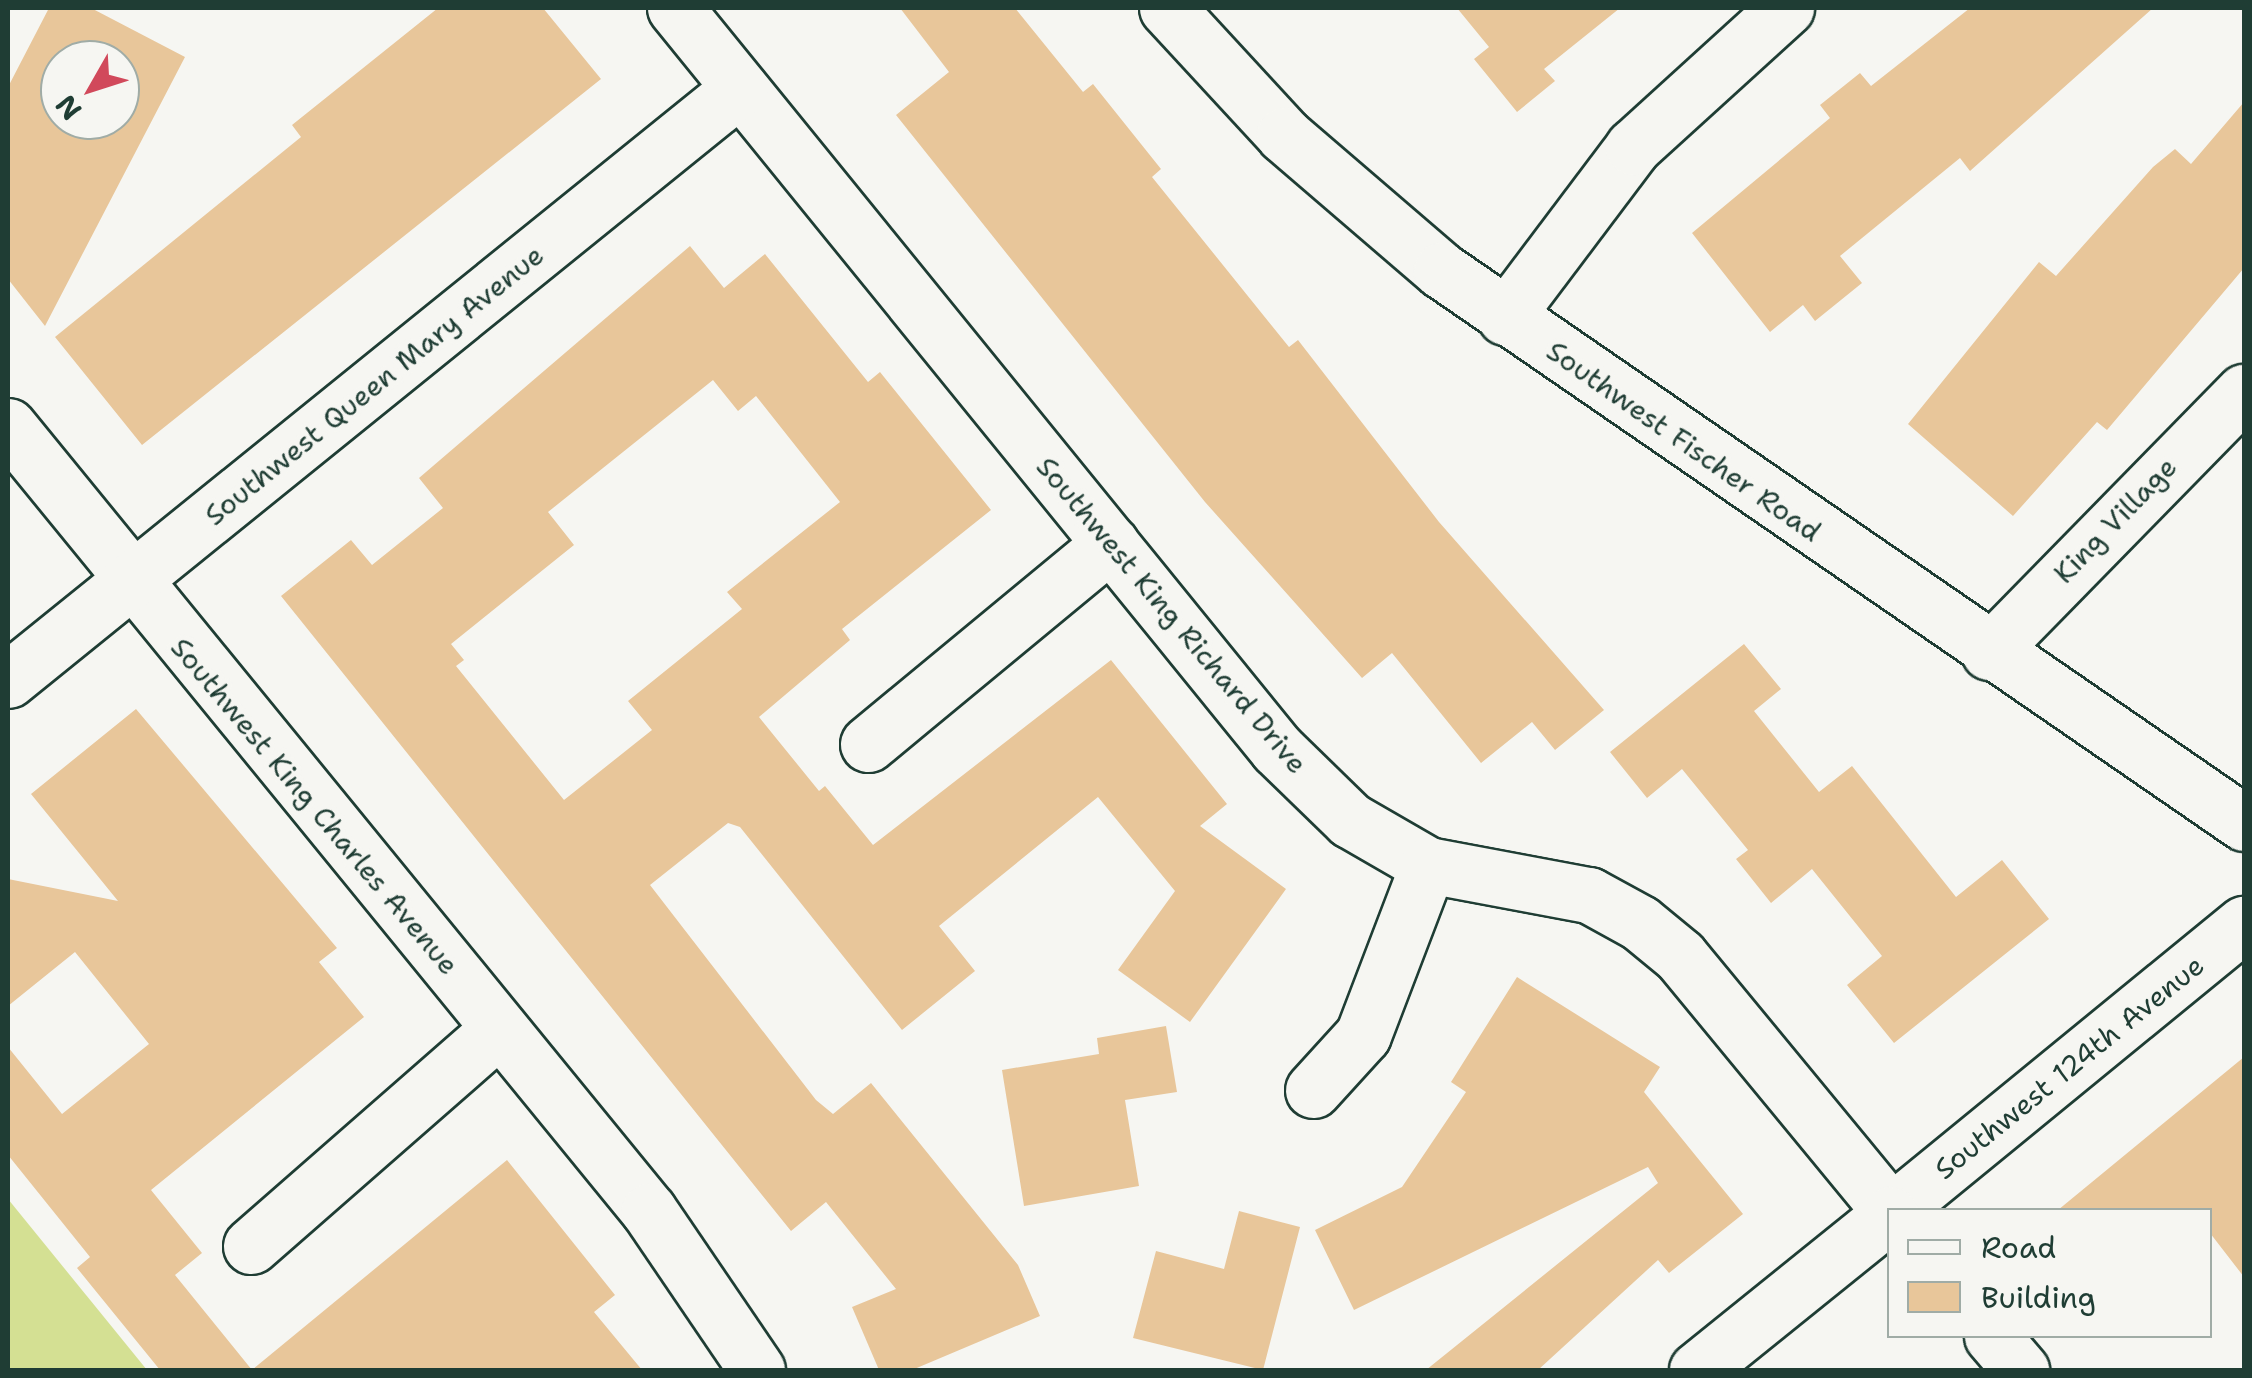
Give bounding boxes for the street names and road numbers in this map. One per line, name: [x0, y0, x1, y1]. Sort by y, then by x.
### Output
street label: Southwest Queen Mary Avenue: [198, 238, 550, 532]
street label: Southwest Fischer Road: [1541, 334, 1827, 548]
street label: Southwest King Richard Drive: [1030, 450, 1314, 780]
street label: King Village: [2047, 450, 2183, 590]
street label: Southwest King Charles Avenue: [164, 631, 466, 981]
street label: Southwest 124th Avenue: [1928, 948, 2210, 1186]

